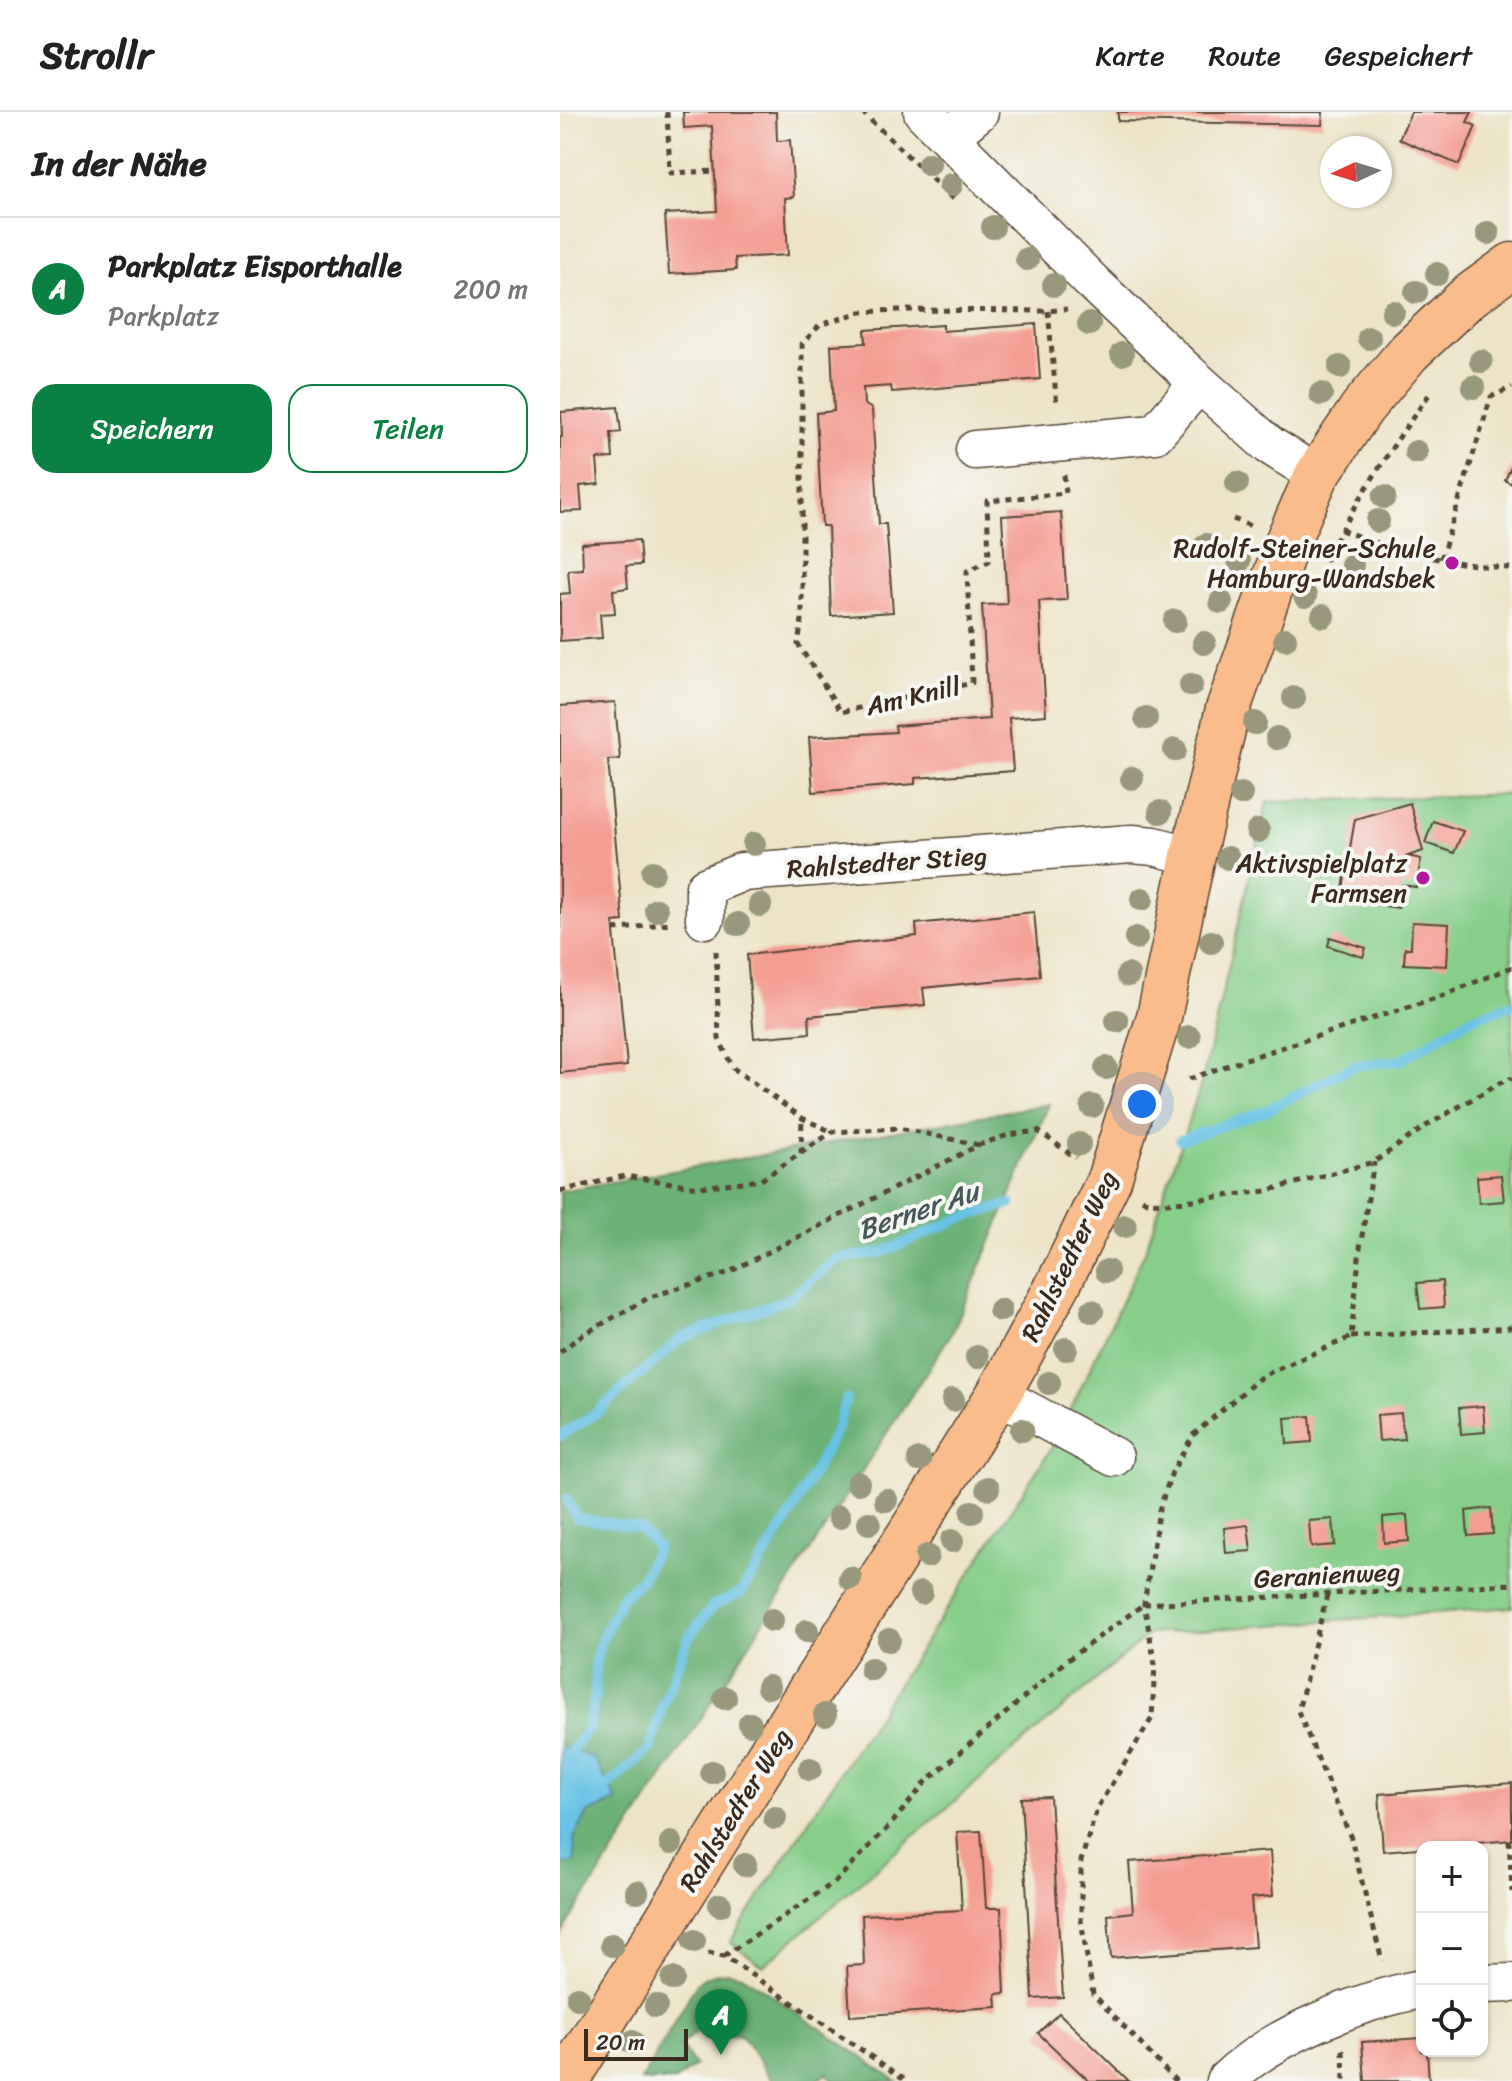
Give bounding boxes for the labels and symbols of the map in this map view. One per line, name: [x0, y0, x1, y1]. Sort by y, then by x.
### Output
north arrow: [1320, 136, 1392, 208]
place label: Rudolf-Steiner-Schule Hamburg-Wandsbek: [1173, 525, 1436, 601]
marker: Rudolf-Steiner-Schule Hamburg-Wandsbek: [1443, 554, 1461, 572]
street label: Am Knill: [860, 663, 965, 729]
street label: Rahlstedter Stieg: [785, 832, 989, 892]
place label: Aktivspielplatz Farmsen: [1235, 840, 1408, 916]
marker: Aktivspielplatz Farmsen: [1414, 869, 1432, 887]
your location: [1122, 1084, 1162, 1124]
street label: Rahlstedter Weg: [1008, 1162, 1130, 1350]
water label: Berner Au: [851, 1166, 988, 1254]
street label: Geranienweg: [1253, 1548, 1401, 1602]
street label: Rahlstedter Weg: [666, 1719, 804, 1901]
pin: A: [695, 1989, 747, 2055]
scale bar: [584, 2025, 688, 2061]

